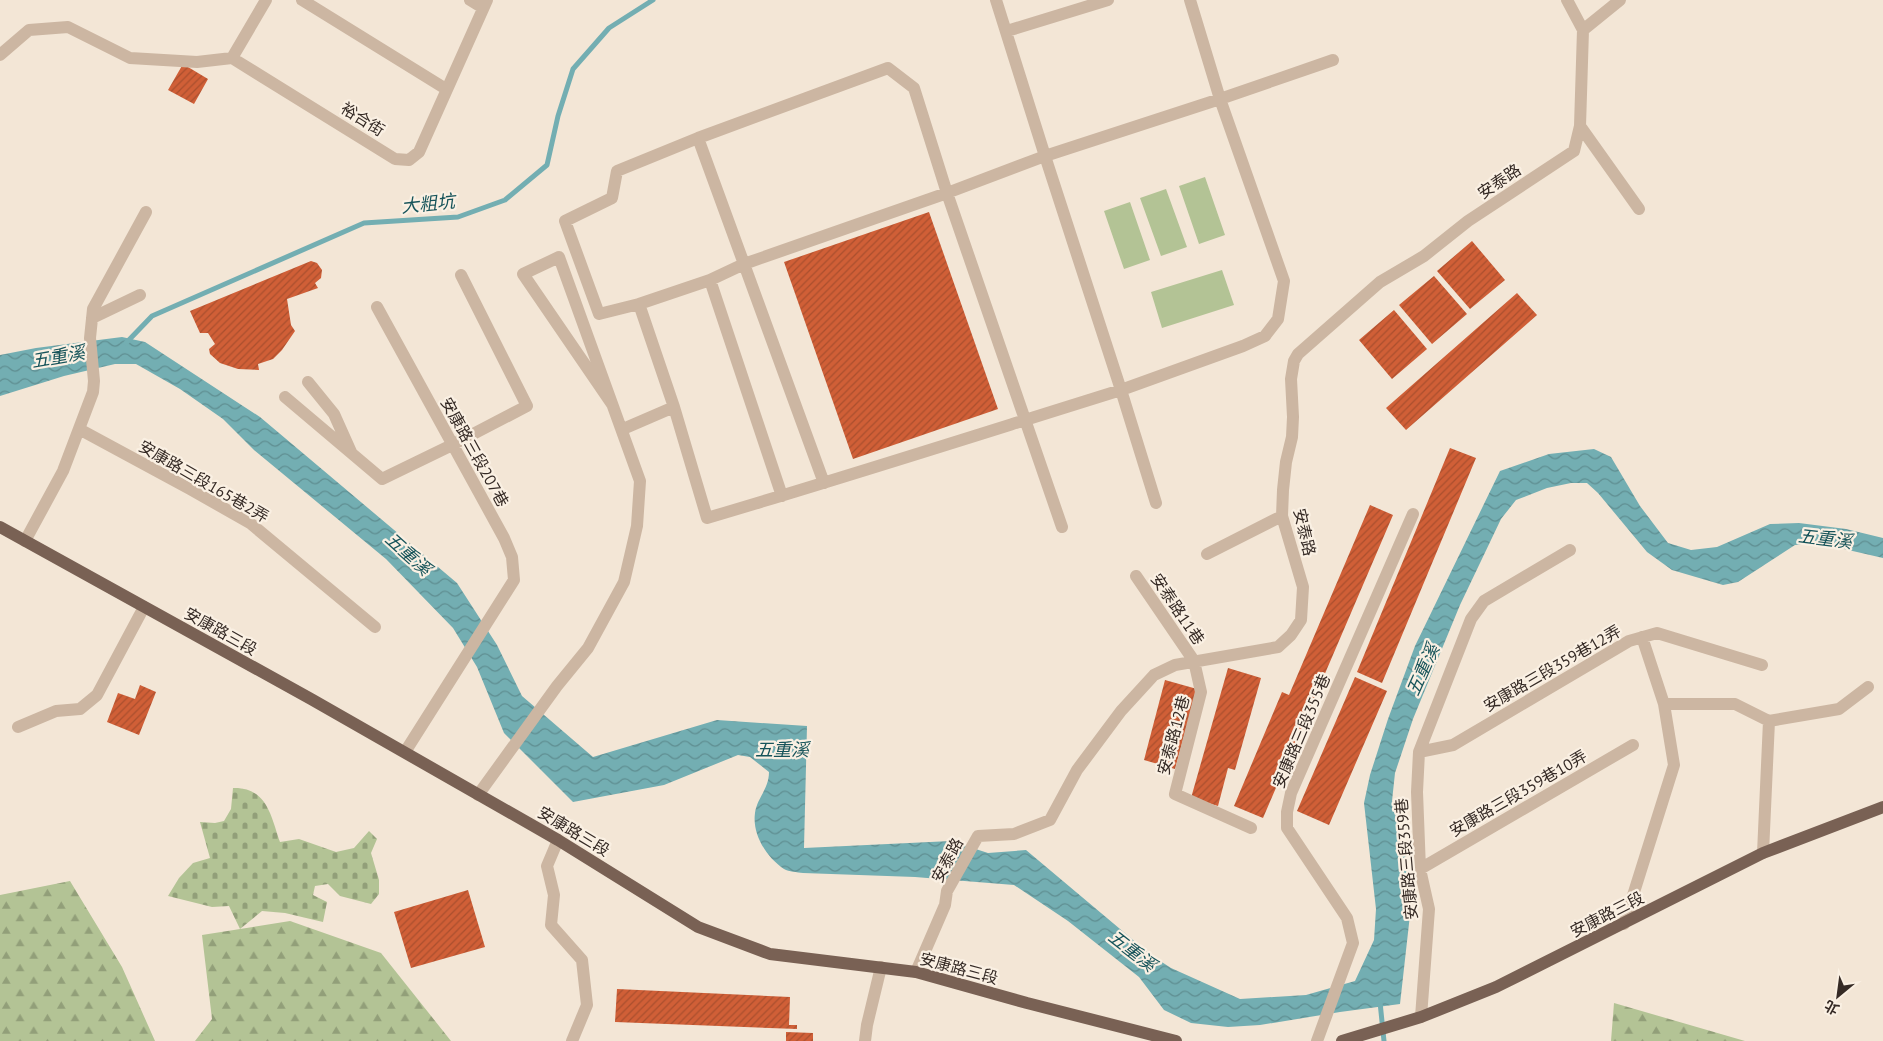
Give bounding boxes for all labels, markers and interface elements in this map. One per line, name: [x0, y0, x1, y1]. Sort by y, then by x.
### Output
street label: 裕合街: [337, 98, 389, 140]
street label: 安泰路: [1474, 159, 1524, 203]
water label: 大粗坑: [400, 189, 459, 218]
water label: 五重溪: [29, 340, 89, 373]
street label: 安康路三段207巷: [437, 394, 513, 510]
street label: 安康路三段165巷2弄: [135, 436, 273, 526]
street label: 安泰路: [1290, 506, 1320, 558]
water label: 五重溪: [1797, 524, 1856, 554]
water label: 五重溪: [381, 527, 438, 582]
street label: 安泰路11巷: [1147, 570, 1209, 648]
street label: 安康路三段: [181, 603, 261, 659]
street label: 安康路三段359巷12弄: [1480, 620, 1624, 716]
water label: 五重溪: [1401, 638, 1445, 699]
street label: 安康路三段355巷: [1268, 671, 1334, 791]
street label: 安泰路12巷: [1153, 693, 1193, 777]
water label: 五重溪: [755, 738, 812, 761]
street label: 安康路三段359巷10弄: [1446, 745, 1590, 841]
street label: 安康路三段359巷: [1391, 797, 1421, 921]
street label: 安康路三段: [535, 802, 613, 860]
street label: 安泰路: [927, 834, 967, 886]
street label: 安康路三段: [1567, 887, 1647, 941]
water label: 五重溪: [1104, 925, 1163, 978]
street label: 安康路三段: [918, 948, 1000, 988]
north arrow: [1813, 971, 1863, 1021]
text: 北: [1821, 996, 1842, 1019]

